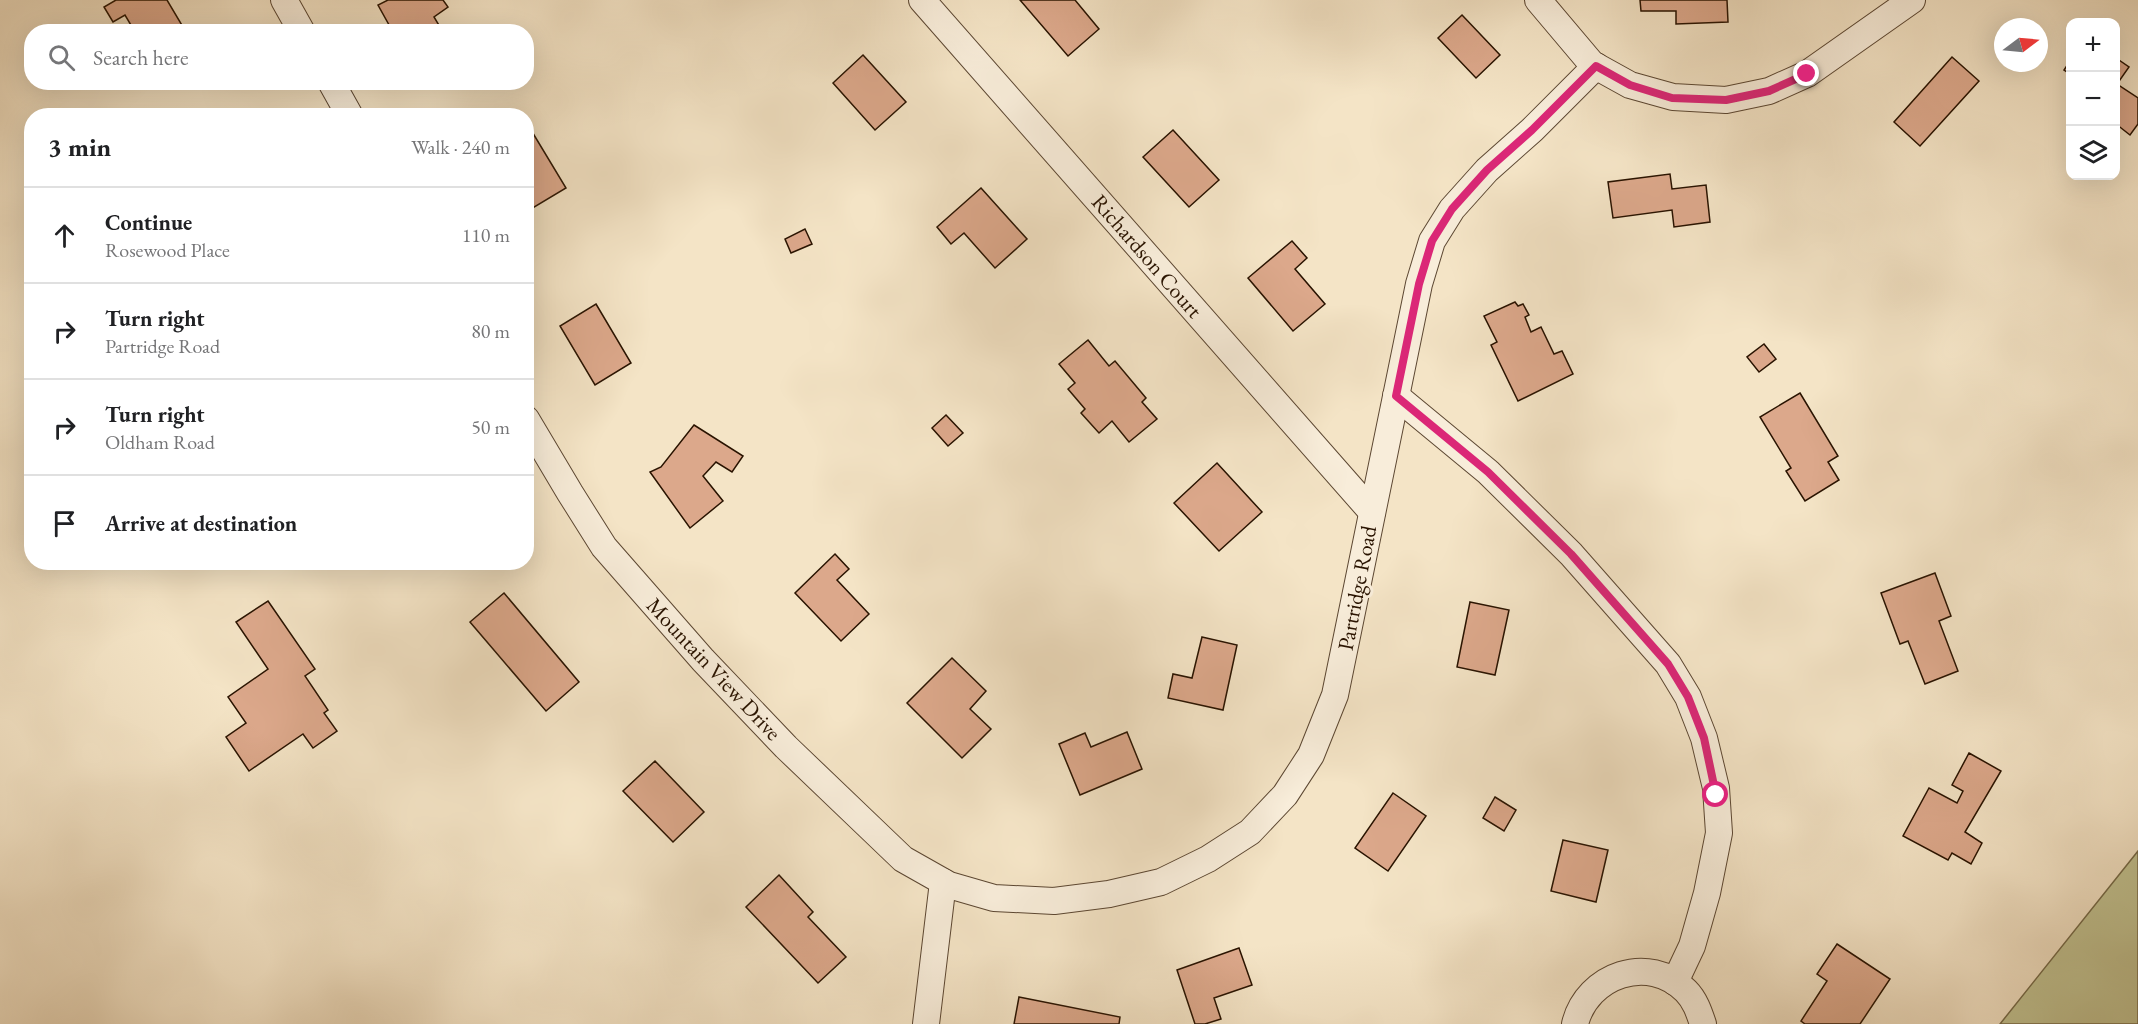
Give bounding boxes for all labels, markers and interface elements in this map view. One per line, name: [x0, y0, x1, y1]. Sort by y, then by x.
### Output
north arrow: [1994, 18, 2048, 72]
map controls: [2066, 18, 2120, 180]
button: +: [2066, 18, 2120, 72]
search box: [24, 24, 534, 90]
icon: search: [45, 41, 78, 74]
text: Search here: [93, 43, 188, 72]
route end: [1793, 60, 1819, 86]
button: −: [2066, 72, 2120, 126]
button: layers: [2066, 126, 2120, 180]
text: 3 min: [48, 130, 111, 164]
text: Walk · 240 m: [411, 134, 510, 160]
street label: Richardson Court: [1085, 188, 1209, 324]
text: Continue: [105, 208, 192, 237]
icon: ahead: [48, 219, 81, 252]
text: 110 m: [462, 222, 510, 248]
text: Rosewood Place: [105, 237, 230, 263]
text: Turn right: [105, 304, 204, 333]
icon: right: [48, 315, 81, 348]
text: 80 m: [471, 318, 510, 344]
text: Partridge Road: [105, 333, 220, 359]
text: Turn right: [105, 400, 204, 429]
icon: right: [48, 411, 81, 444]
text: 50 m: [471, 414, 510, 440]
text: Oldham Road: [105, 429, 215, 455]
icon: arrive: [48, 507, 81, 540]
text: Arrive at destination: [105, 509, 297, 538]
street label: Partridge Road: [1331, 522, 1383, 653]
street label: Mountain View Drive: [640, 591, 788, 747]
route start: [1702, 781, 1728, 807]

